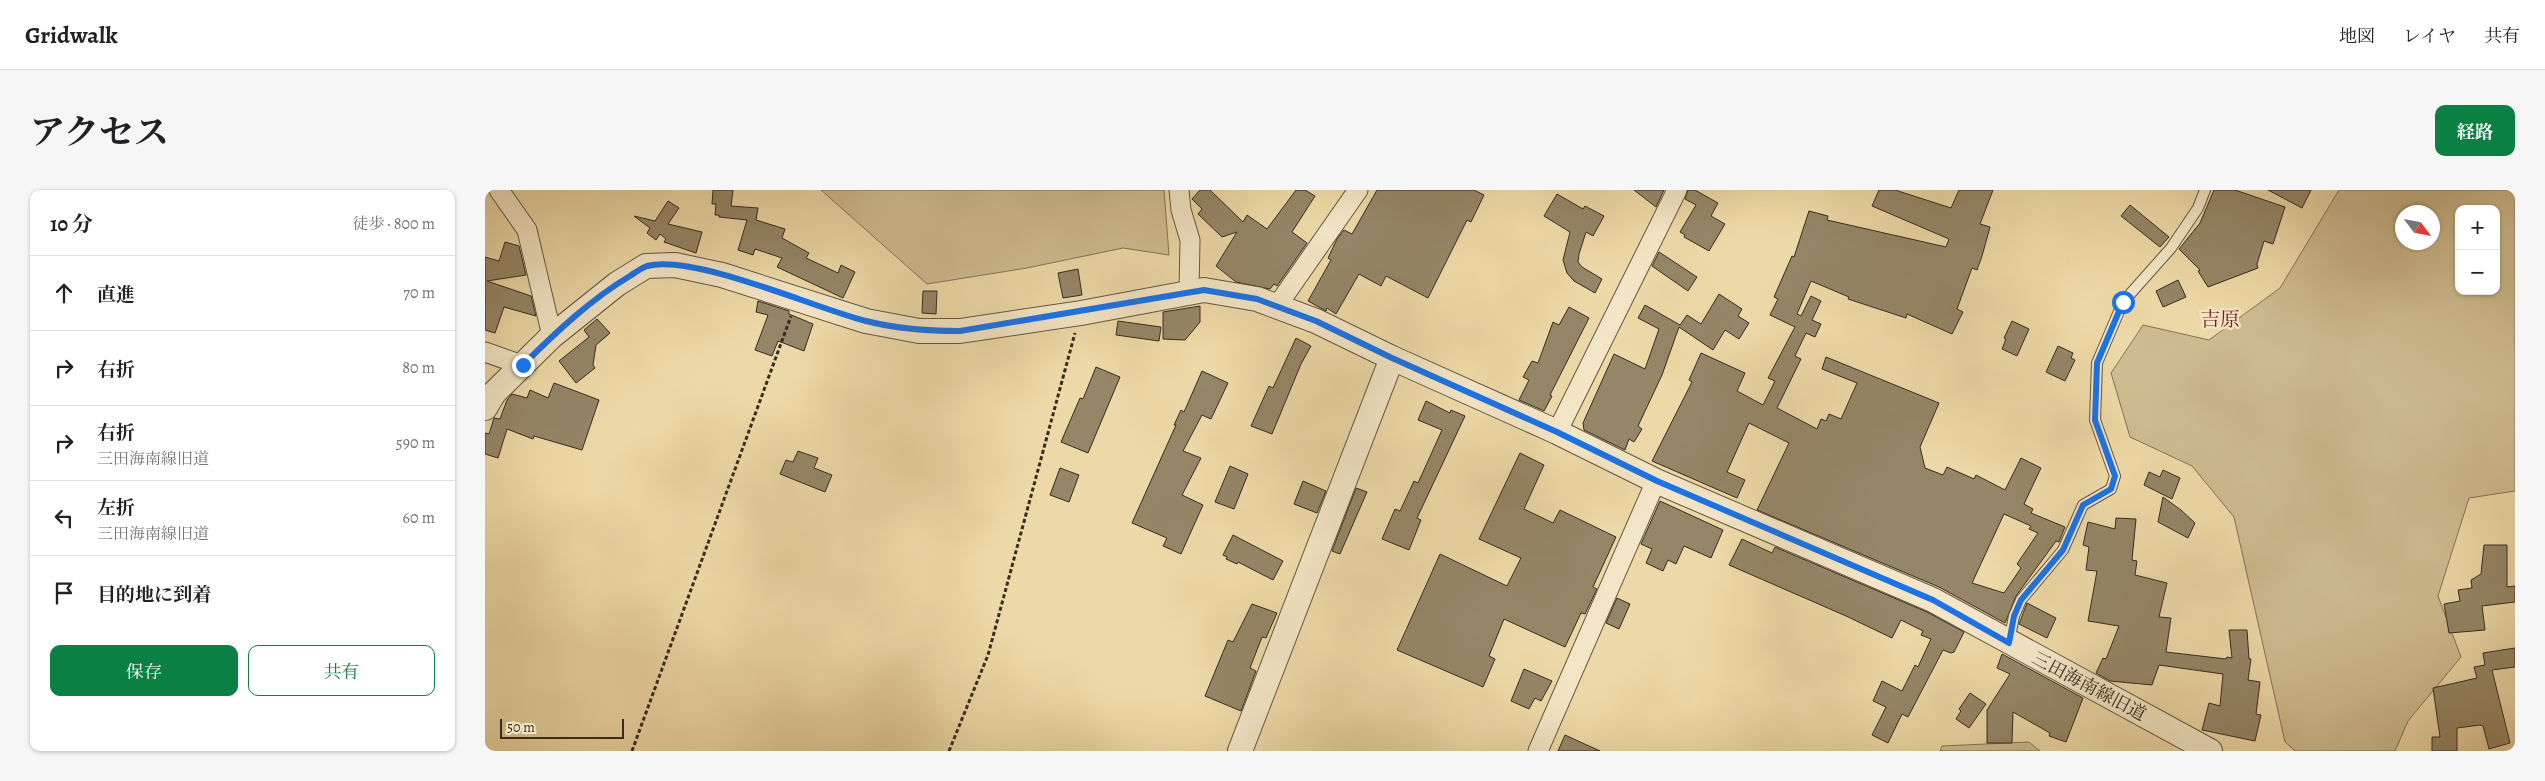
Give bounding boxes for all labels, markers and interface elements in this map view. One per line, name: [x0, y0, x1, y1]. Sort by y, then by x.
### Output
text: Gridwalk: [25, 19, 118, 51]
text: 地図: [2339, 24, 2375, 48]
text: レイヤ: [2403, 24, 2456, 48]
text: 共有: [2484, 24, 2520, 48]
button: 経路: [2435, 105, 2515, 156]
text: アクセス: [30, 108, 169, 156]
north arrow: [2395, 205, 2440, 250]
map controls: [2455, 205, 2500, 295]
button: +: [2455, 205, 2500, 250]
text: 10 分: [50, 210, 93, 238]
text: 徒歩 · 800 m: [352, 213, 435, 235]
button: −: [2455, 250, 2500, 295]
icon: ahead: [50, 279, 78, 307]
text: 直進: [97, 282, 135, 308]
text: 70 m: [403, 282, 435, 304]
route start: [2112, 291, 2135, 314]
district label: 吉原: [2200, 306, 2240, 333]
icon: right: [50, 354, 78, 382]
route end: [512, 354, 535, 377]
text: 右折: [97, 357, 135, 383]
text: 80 m: [402, 357, 435, 379]
text: 右折: [97, 420, 135, 446]
icon: right: [50, 429, 78, 457]
text: 590 m: [396, 432, 435, 454]
text: 三田海南線旧道: [97, 448, 209, 470]
text: 左折: [97, 495, 135, 521]
icon: left: [50, 504, 78, 532]
text: 60 m: [403, 507, 435, 529]
text: 三田海南線旧道: [97, 523, 209, 545]
icon: arrive: [50, 579, 78, 607]
text: 目的地に到着: [97, 582, 211, 608]
button: 保存: [50, 645, 238, 696]
button: 共有: [248, 645, 435, 696]
street label: 三田海南線旧道: [2028, 646, 2150, 726]
scale bar: [500, 716, 624, 739]
text: 50 m: [507, 718, 535, 737]

